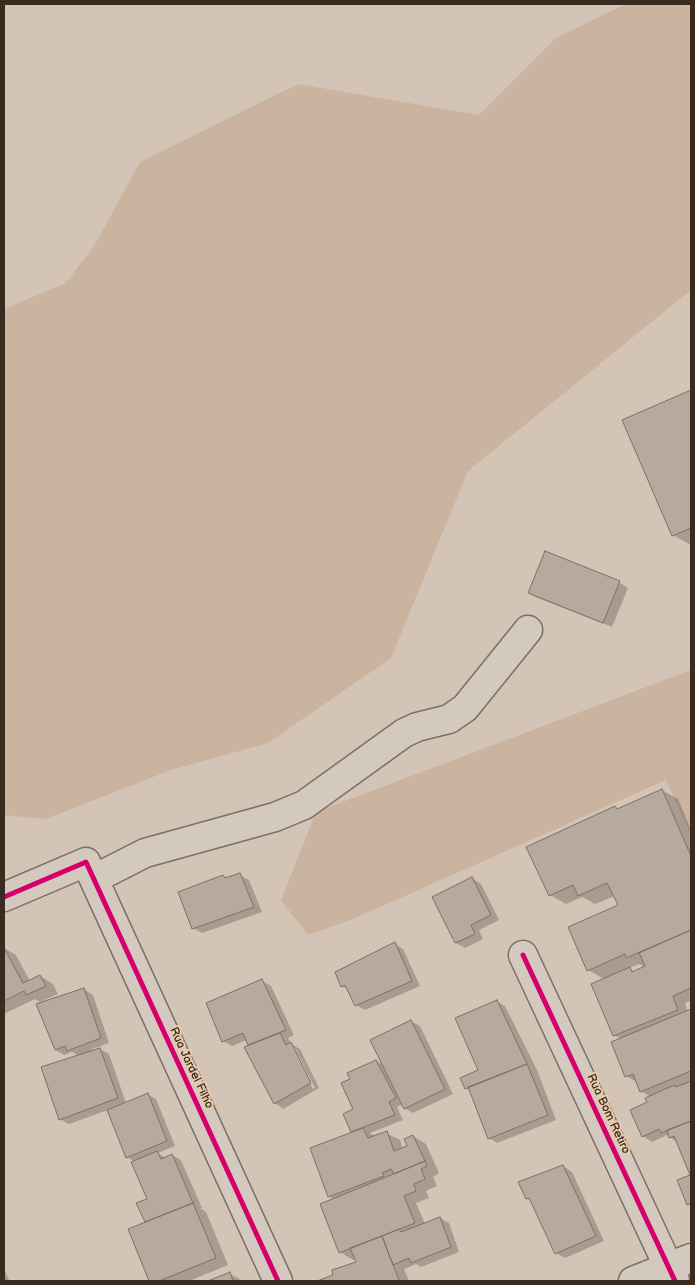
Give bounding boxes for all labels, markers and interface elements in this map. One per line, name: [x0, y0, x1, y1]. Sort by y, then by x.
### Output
street label: Rua Jardel Filho: [166, 1025, 216, 1111]
street label: Rua Bom Retiro: [583, 1072, 633, 1156]

